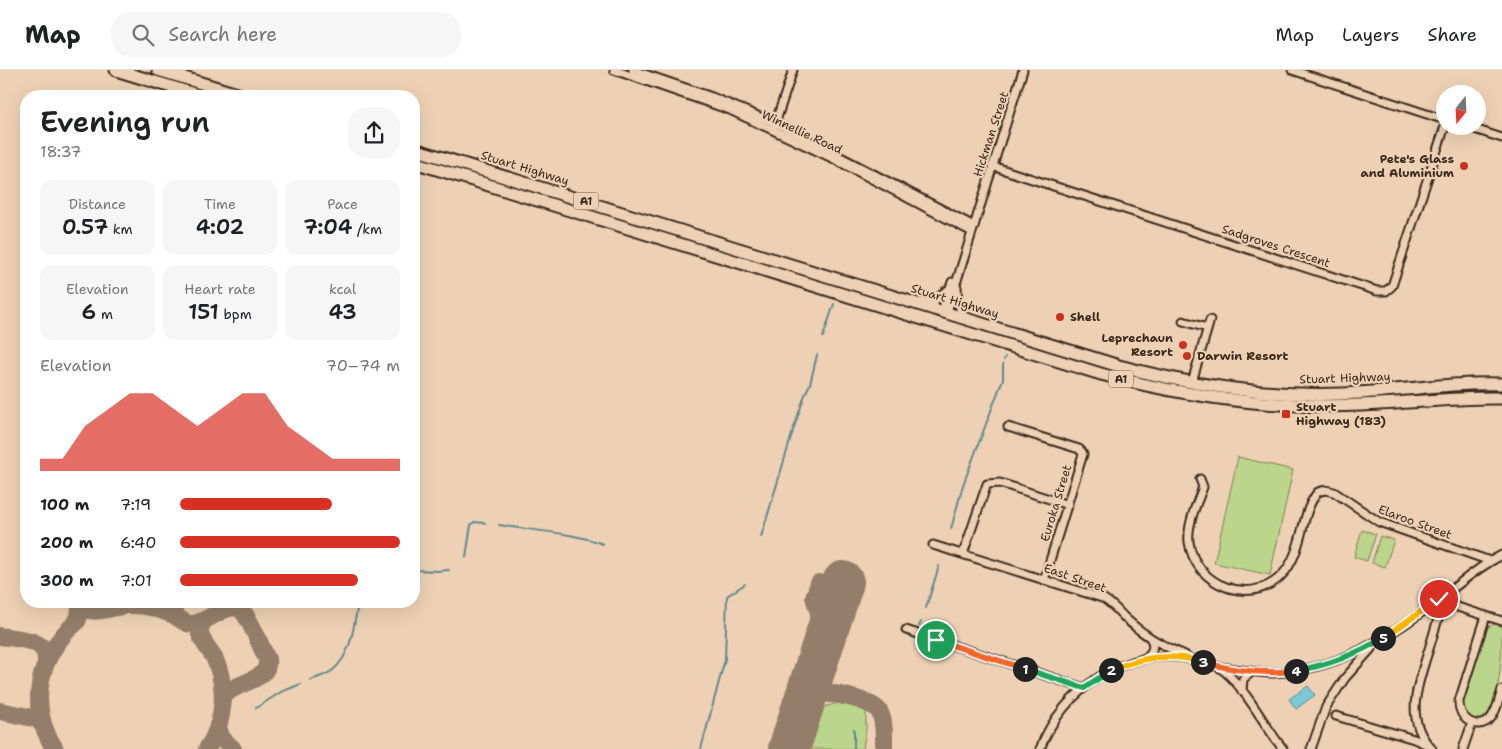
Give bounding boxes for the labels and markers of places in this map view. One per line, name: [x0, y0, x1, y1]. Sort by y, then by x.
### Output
place label: Pete's Glass and Aluminium: [1361, 151, 1454, 181]
marker: Pete's Glass and Aluminium: [1458, 160, 1470, 172]
place label: Shell: [1070, 309, 1100, 325]
marker: Shell: [1054, 311, 1066, 323]
place label: Leprechaun Resort: [1102, 330, 1173, 360]
marker: Leprechaun Resort: [1177, 339, 1189, 351]
place label: Darwin Resort: [1197, 348, 1289, 364]
marker: Darwin Resort: [1181, 350, 1193, 362]
place label: Stuart Highway (183): [1296, 399, 1386, 429]
marker: Stuart Highway (183): [1280, 408, 1292, 420]
pin: [1418, 578, 1460, 620]
pin: [915, 619, 957, 661]
pin: 5: [1370, 626, 1396, 650]
pin: 3: [1190, 650, 1216, 674]
pin: 1: [1012, 656, 1038, 682]
pin: 2: [1098, 658, 1124, 682]
pin: 4: [1284, 658, 1308, 684]

